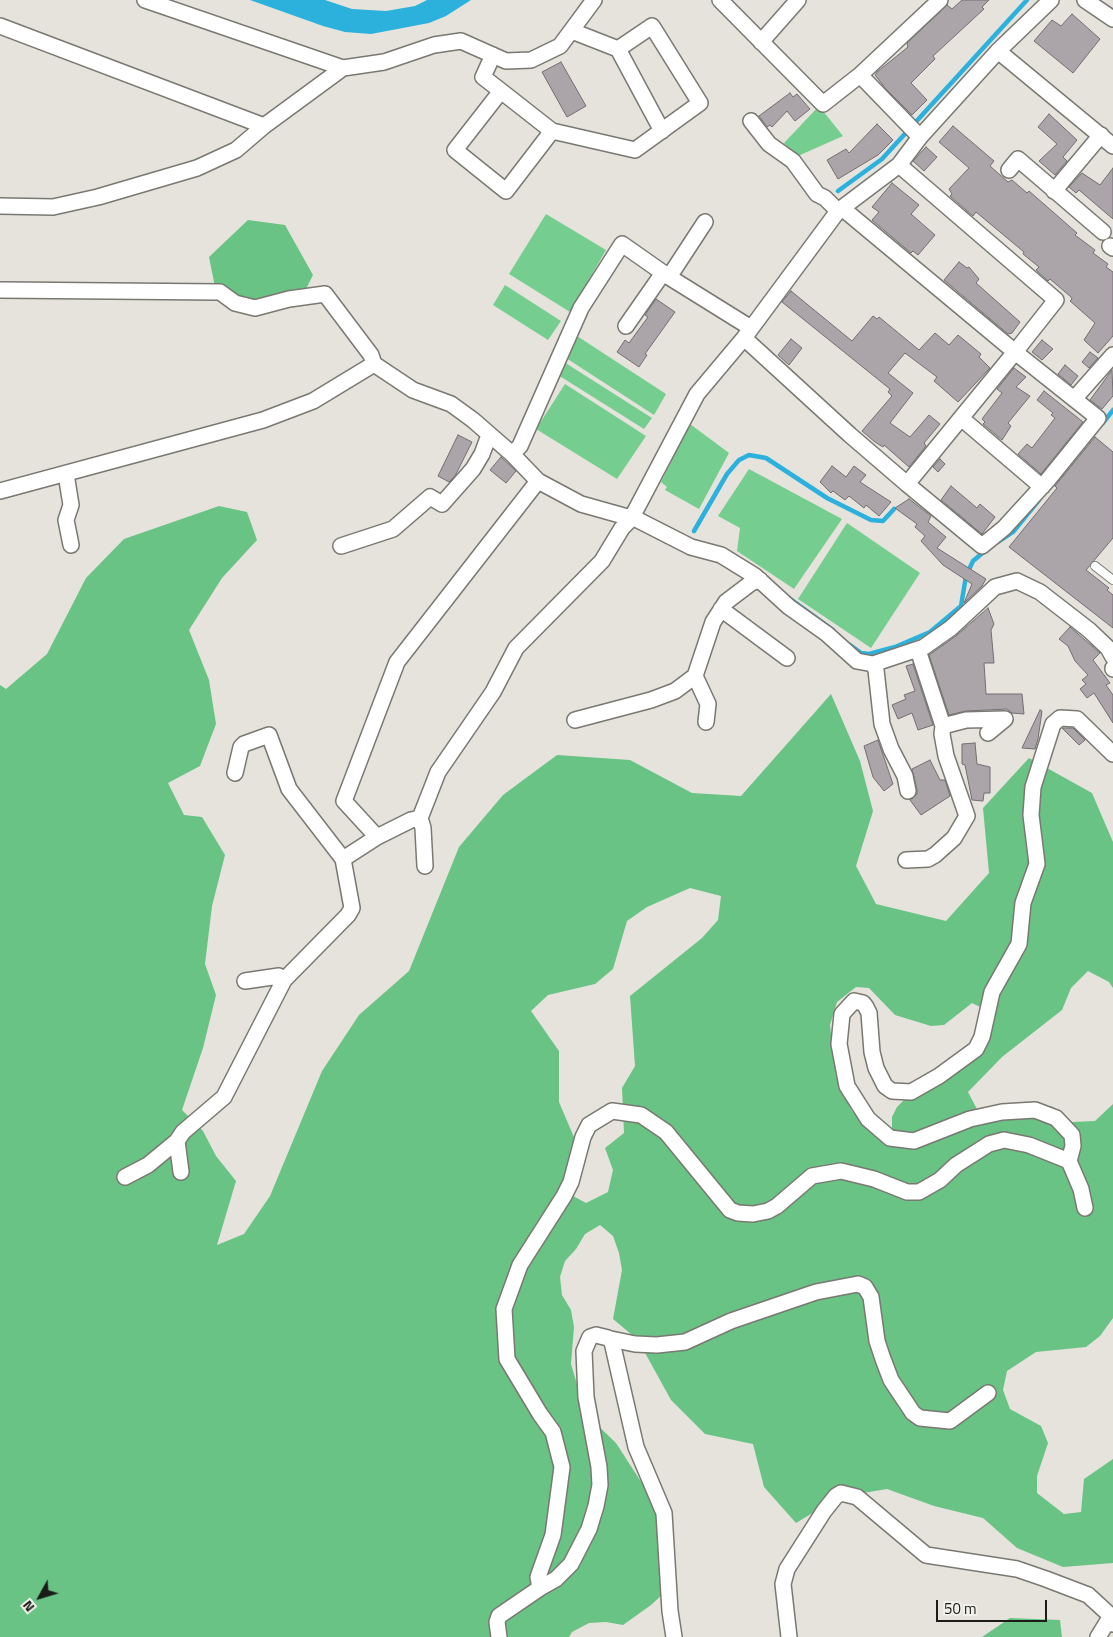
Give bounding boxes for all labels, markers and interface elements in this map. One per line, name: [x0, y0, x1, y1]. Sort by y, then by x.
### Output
north arrow: [15, 1572, 65, 1622]
scale bar: [938, 1590, 1049, 1622]
text: N: [17, 1596, 39, 1617]
text: 50 m: [944, 1597, 977, 1620]

